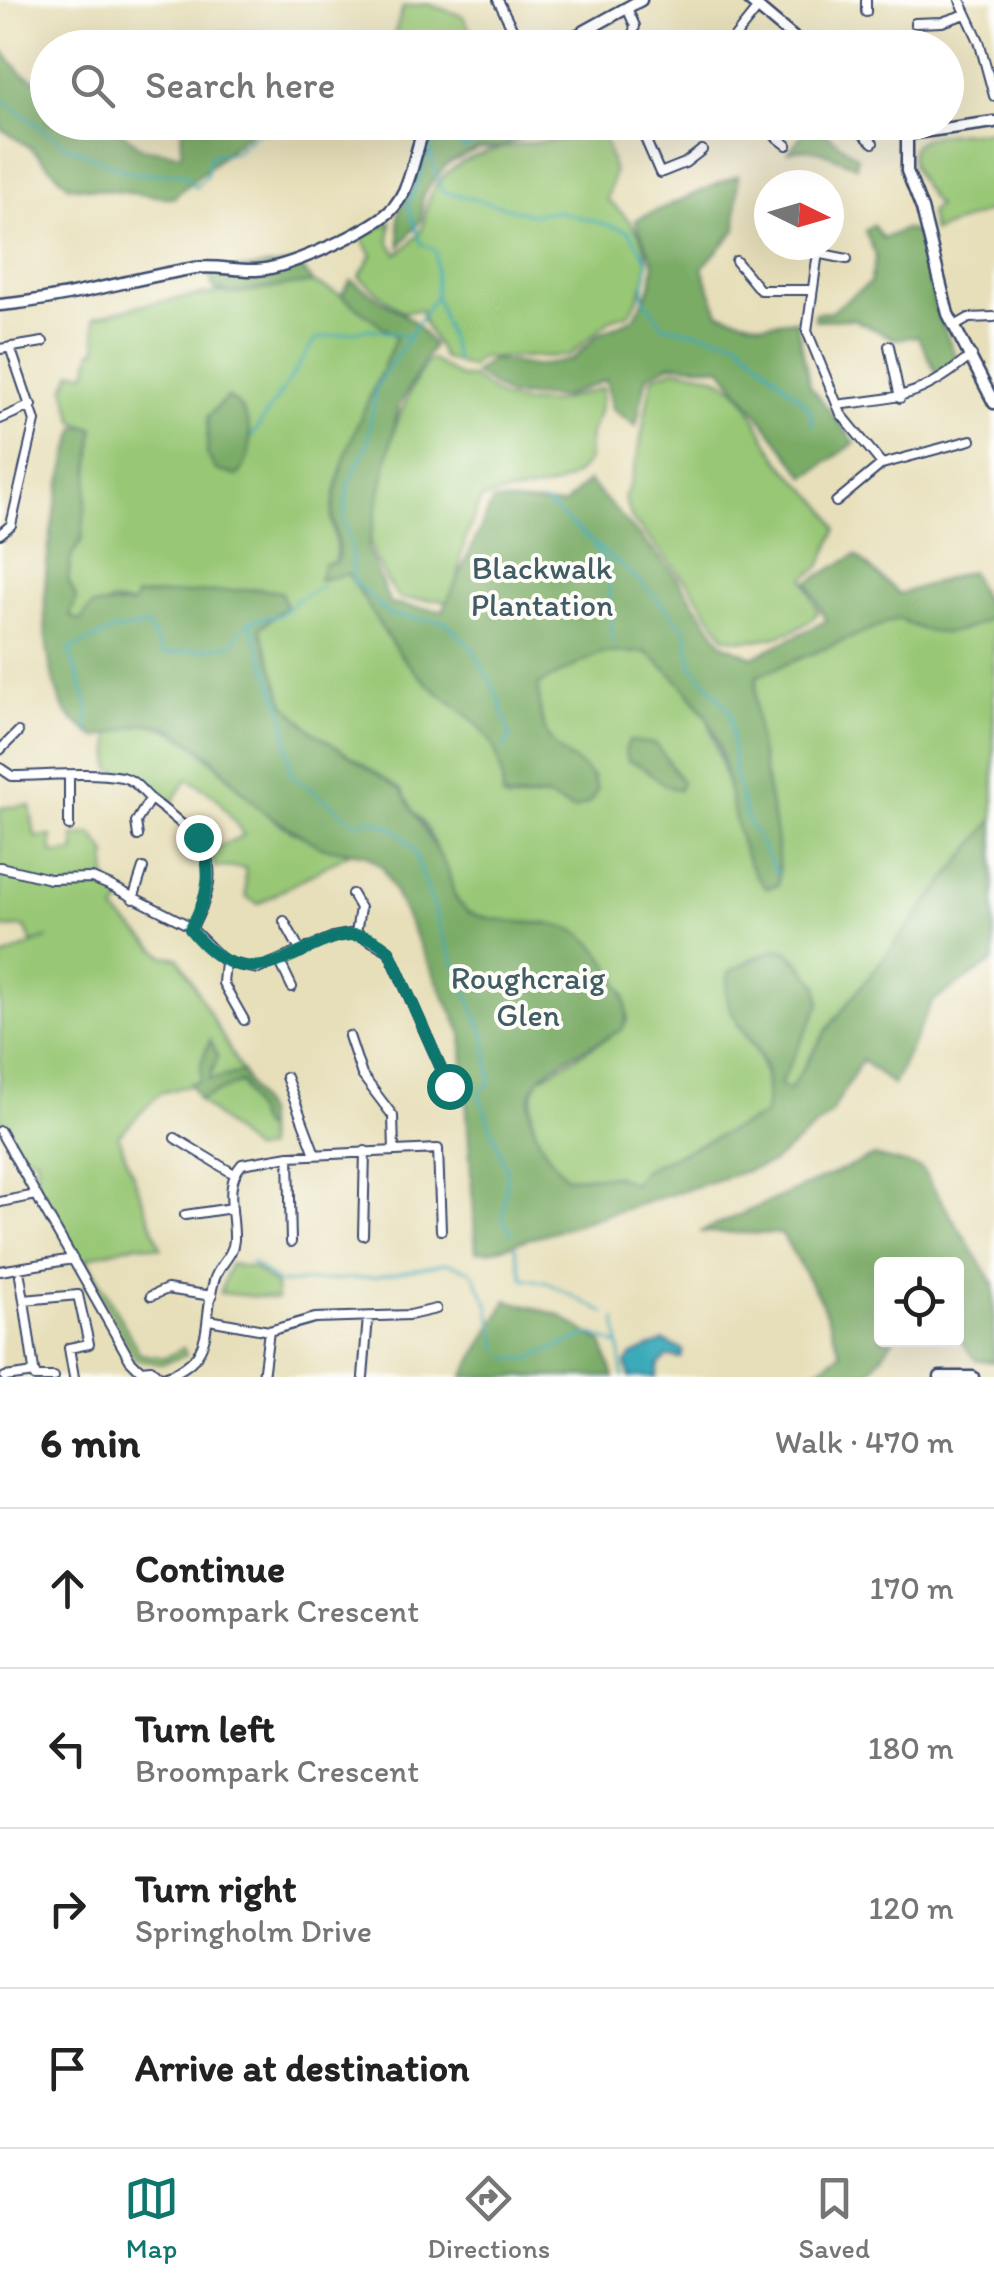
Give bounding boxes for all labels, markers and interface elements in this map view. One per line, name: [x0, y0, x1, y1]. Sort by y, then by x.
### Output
search box: [30, 30, 964, 140]
icon: search: [65, 58, 120, 113]
text: Search here: [145, 62, 336, 108]
north arrow: [754, 170, 844, 260]
park label: Blackwalk Plantation: [471, 549, 613, 624]
route end: [176, 815, 222, 861]
park label: Roughcraig Glen: [451, 959, 606, 1034]
route start: [427, 1064, 473, 1110]
map controls: [874, 1257, 964, 1347]
button: locate: [874, 1257, 964, 1347]
text: 6 min: [40, 1417, 140, 1468]
text: Walk · 470 m: [775, 1423, 954, 1461]
text: Continue: [135, 1546, 285, 1592]
icon: ahead: [40, 1561, 95, 1616]
text: 170 m: [869, 1569, 954, 1607]
text: Broompark Crescent: [135, 1592, 419, 1630]
text: Turn left: [135, 1706, 275, 1752]
icon: left: [40, 1721, 95, 1776]
text: 180 m: [868, 1729, 954, 1767]
text: Broompark Crescent: [135, 1752, 419, 1790]
text: Turn right: [135, 1866, 297, 1912]
icon: right: [40, 1881, 95, 1936]
text: 120 m: [868, 1889, 954, 1927]
text: Springholm Drive: [135, 1912, 372, 1950]
icon: arrive: [40, 2041, 95, 2096]
text: Arrive at destination: [135, 2045, 470, 2091]
tab: Map: [124, 2171, 179, 2265]
tab: Directions: [427, 2171, 550, 2265]
tab: Saved: [798, 2171, 870, 2265]

